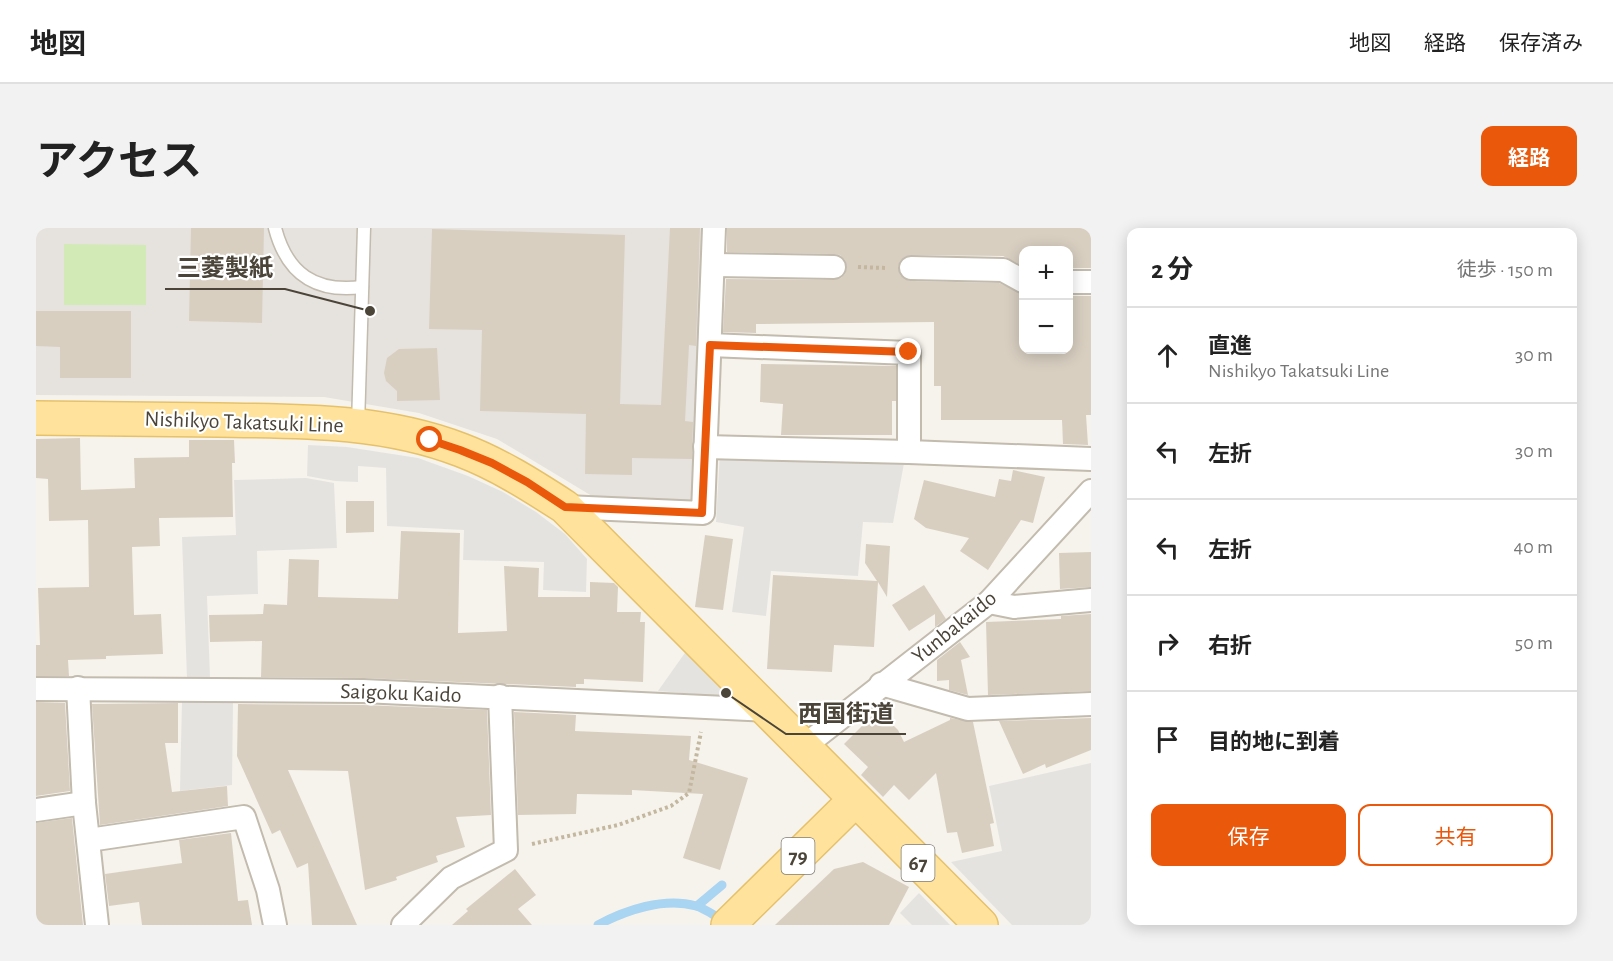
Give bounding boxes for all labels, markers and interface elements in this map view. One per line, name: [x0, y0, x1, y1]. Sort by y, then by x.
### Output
text: 地図: [30, 31, 86, 59]
text: 地図: [1349, 33, 1391, 54]
text: 経路: [1424, 33, 1466, 54]
text: 保存済み: [1499, 33, 1583, 54]
button: 経路: [1481, 126, 1577, 186]
text: アクセス: [36, 141, 202, 183]
map controls: [1019, 246, 1073, 354]
button: +: [1019, 246, 1073, 300]
callout: 三菱製紙: [165, 247, 285, 289]
text: 三菱製紙: [177, 255, 273, 281]
text: 2 分: [1151, 257, 1193, 283]
text: 徒歩 · 150 m: [1457, 260, 1553, 280]
button: −: [1019, 300, 1073, 354]
text: 直進: [1208, 335, 1252, 357]
route end: [895, 338, 921, 364]
icon: ahead: [1151, 339, 1184, 372]
text: 30 m: [1515, 345, 1553, 365]
text: Nishikyo Takatsuki Line: [1208, 361, 1389, 381]
street label: Nishikyo Takatsuki Line: [144, 408, 344, 436]
route start: [416, 426, 442, 452]
icon: left: [1151, 435, 1184, 468]
text: 30 m: [1515, 441, 1553, 461]
text: 左折: [1208, 443, 1252, 465]
icon: left: [1151, 531, 1184, 564]
text: 40 m: [1514, 537, 1553, 557]
text: 左折: [1208, 539, 1252, 561]
street label: Yunbakaido: [908, 587, 1000, 667]
icon: right: [1151, 627, 1184, 660]
text: 50 m: [1515, 633, 1553, 653]
text: 右折: [1208, 635, 1252, 657]
street label: Saigoku Kaido: [340, 680, 462, 706]
callout: 西国街道: [786, 692, 906, 734]
text: 西国街道: [798, 701, 894, 727]
icon: arrive: [1151, 723, 1184, 756]
text: 目的地に到着: [1208, 731, 1340, 753]
button: 保存: [1151, 804, 1346, 866]
button: 共有: [1358, 804, 1553, 866]
road number: 79: [782, 838, 814, 874]
road number: 67: [902, 845, 934, 881]

